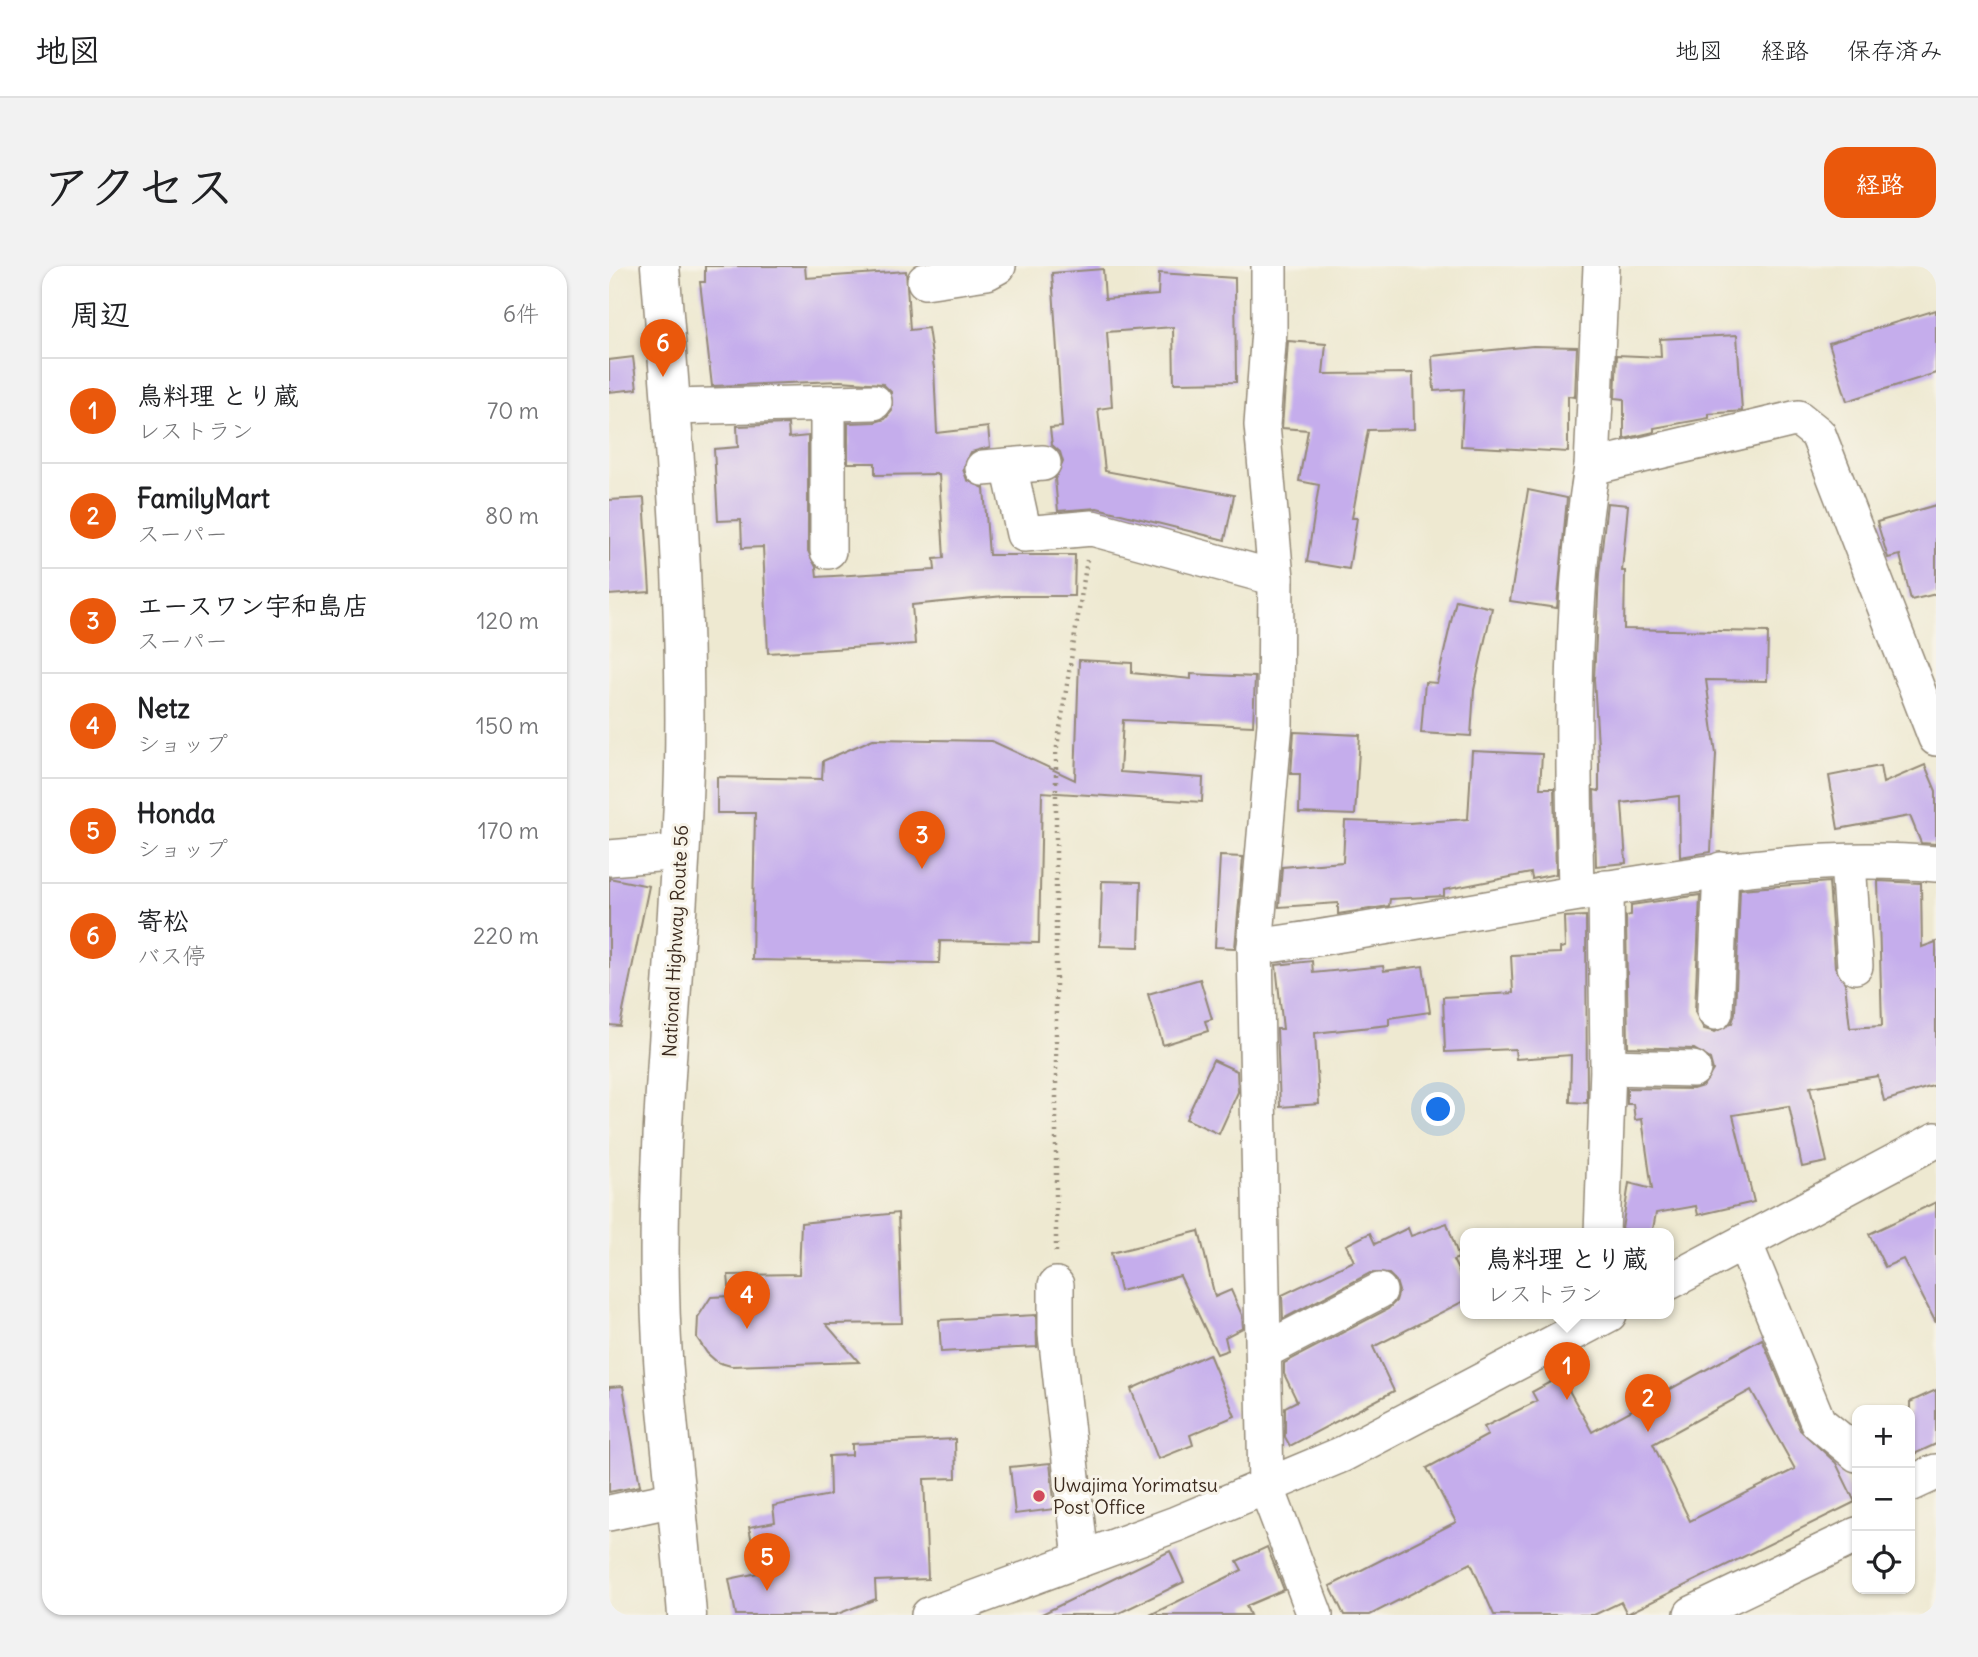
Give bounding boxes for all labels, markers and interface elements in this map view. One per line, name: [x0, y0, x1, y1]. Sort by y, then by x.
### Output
text: 地図: [35, 29, 101, 71]
text: 地図: [1675, 35, 1723, 65]
text: 経路: [1761, 35, 1809, 65]
text: 保存済み: [1847, 35, 1943, 65]
button: 経路: [1824, 147, 1936, 218]
text: アクセス: [42, 156, 235, 217]
text: 周辺: [70, 295, 130, 333]
text: 6件: [503, 299, 539, 328]
pin: 6: [640, 319, 686, 377]
text: 鳥料理 とり蔵: [137, 379, 299, 412]
text: 1: [88, 396, 98, 425]
text: 70 m: [487, 396, 539, 425]
text: レストラン: [137, 416, 254, 445]
text: FamilyMart: [137, 482, 270, 515]
text: 2: [87, 501, 99, 530]
text: 80 m: [485, 501, 539, 530]
text: スーパー: [137, 519, 228, 548]
text: エースワン宇和島店: [137, 589, 369, 622]
text: 3: [86, 606, 100, 635]
text: 120 m: [476, 606, 539, 635]
text: スーパー: [137, 626, 228, 655]
text: Netz: [137, 692, 190, 725]
text: 4: [86, 711, 100, 740]
text: 150 m: [476, 711, 539, 740]
text: ショップ: [137, 729, 228, 758]
text: Honda: [137, 797, 215, 830]
pin: 3: [899, 811, 945, 869]
text: 5: [86, 816, 100, 845]
text: 170 m: [478, 816, 539, 845]
street label: National Highway Route 56: [657, 824, 693, 1058]
text: ショップ: [137, 834, 228, 863]
text: 寄松: [137, 904, 189, 937]
text: 6: [86, 921, 100, 950]
text: 220 m: [473, 921, 539, 950]
text: バス停: [137, 941, 206, 970]
your location: [1421, 1092, 1455, 1126]
popup: [1460, 1228, 1674, 1319]
text: 鳥料理 とり蔵: [1486, 1242, 1648, 1275]
pin: 4: [724, 1271, 770, 1329]
text: レストラン: [1486, 1279, 1603, 1308]
pin: 1: [1544, 1342, 1590, 1400]
pin: 2: [1625, 1374, 1671, 1432]
map controls: [1852, 1405, 1915, 1594]
button: +: [1852, 1405, 1915, 1468]
button: −: [1852, 1468, 1915, 1531]
place label: Uwajima Yorimatsu Post Office: [1053, 1473, 1218, 1519]
marker: Uwajima Yorimatsu Post Office: [1031, 1488, 1047, 1504]
button: locate: [1852, 1531, 1915, 1594]
pin: 5: [744, 1533, 790, 1591]

